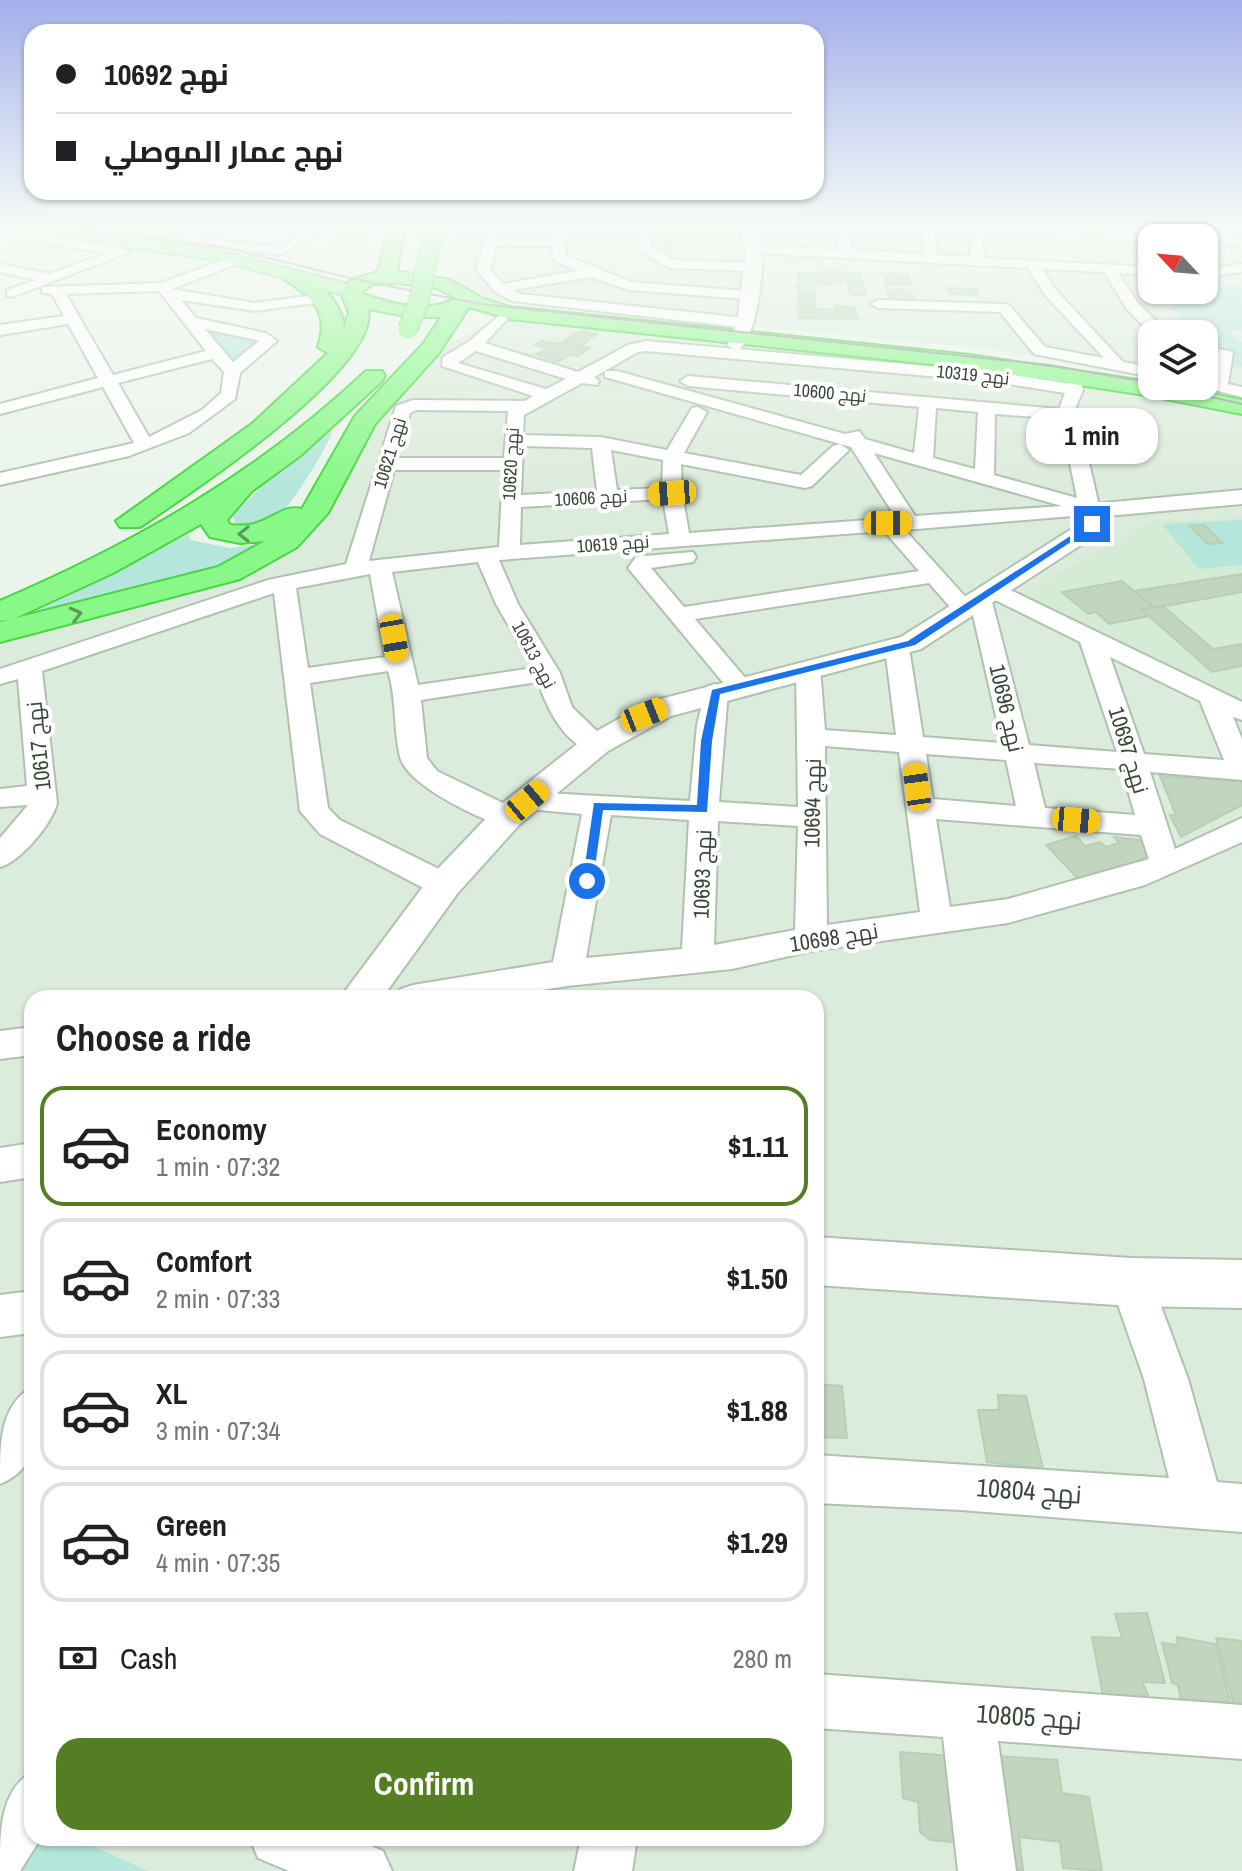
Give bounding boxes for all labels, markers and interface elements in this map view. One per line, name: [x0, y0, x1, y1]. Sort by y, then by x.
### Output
text: نهج 10692: [104, 54, 229, 94]
text: نهج عمار الموصلي: [104, 131, 343, 171]
north arrow: [1138, 224, 1218, 304]
map controls: [1138, 224, 1218, 400]
button: layers: [1138, 320, 1218, 400]
street label: نهج 10319: [935, 358, 1011, 391]
street label: نهج 10600: [793, 377, 868, 408]
callout: 1 min: [1026, 408, 1158, 464]
street label: نهج 10621: [367, 414, 412, 491]
text: 1 min: [1064, 418, 1120, 453]
street label: نهج 10620: [496, 427, 525, 501]
car: [647, 479, 697, 507]
street label: نهج 10606: [554, 483, 628, 512]
route end: [1074, 506, 1110, 542]
car: [864, 511, 912, 535]
one-way arrow: [237, 525, 250, 543]
street label: نهج 10619: [576, 528, 650, 559]
one-way arrow: [68, 606, 82, 623]
car: [378, 612, 410, 664]
street label: نهج 10613: [506, 617, 563, 693]
street label: نهج 10696: [982, 661, 1032, 755]
car: [617, 695, 671, 735]
street label: نهج 10617: [18, 700, 58, 792]
street label: نهج 10697: [1102, 703, 1156, 797]
street label: نهج 10694: [796, 758, 828, 848]
car: [902, 762, 932, 812]
car: [501, 776, 553, 826]
car: [1051, 806, 1101, 834]
street label: نهج 10693: [685, 829, 719, 919]
route start: [569, 863, 605, 899]
street label: نهج 10698: [788, 915, 880, 959]
text: Choose a ride: [56, 1014, 251, 1062]
text: Economy: [156, 1109, 267, 1149]
icon: car: [60, 1110, 132, 1182]
text: $1.11: [728, 1126, 788, 1166]
text: 1 min · 07:32: [156, 1149, 280, 1184]
text: Comfort: [156, 1241, 252, 1281]
icon: car: [60, 1242, 132, 1314]
text: $1.50: [726, 1258, 788, 1298]
text: 2 min · 07:33: [156, 1281, 280, 1316]
text: XL: [156, 1373, 187, 1413]
icon: car: [60, 1374, 132, 1446]
text: $1.88: [726, 1390, 788, 1430]
text: 3 min · 07:34: [156, 1413, 280, 1448]
street label: نهج 10804: [975, 1469, 1083, 1512]
text: Green: [156, 1505, 227, 1545]
icon: car: [60, 1506, 132, 1578]
text: $1.29: [726, 1522, 788, 1562]
text: 4 min · 07:35: [156, 1545, 280, 1580]
icon: cash: [56, 1636, 100, 1680]
text: Cash: [120, 1638, 177, 1678]
text: 280 m: [733, 1641, 792, 1676]
street label: نهج 10805: [975, 1695, 1083, 1738]
button: Confirm: [56, 1738, 792, 1830]

